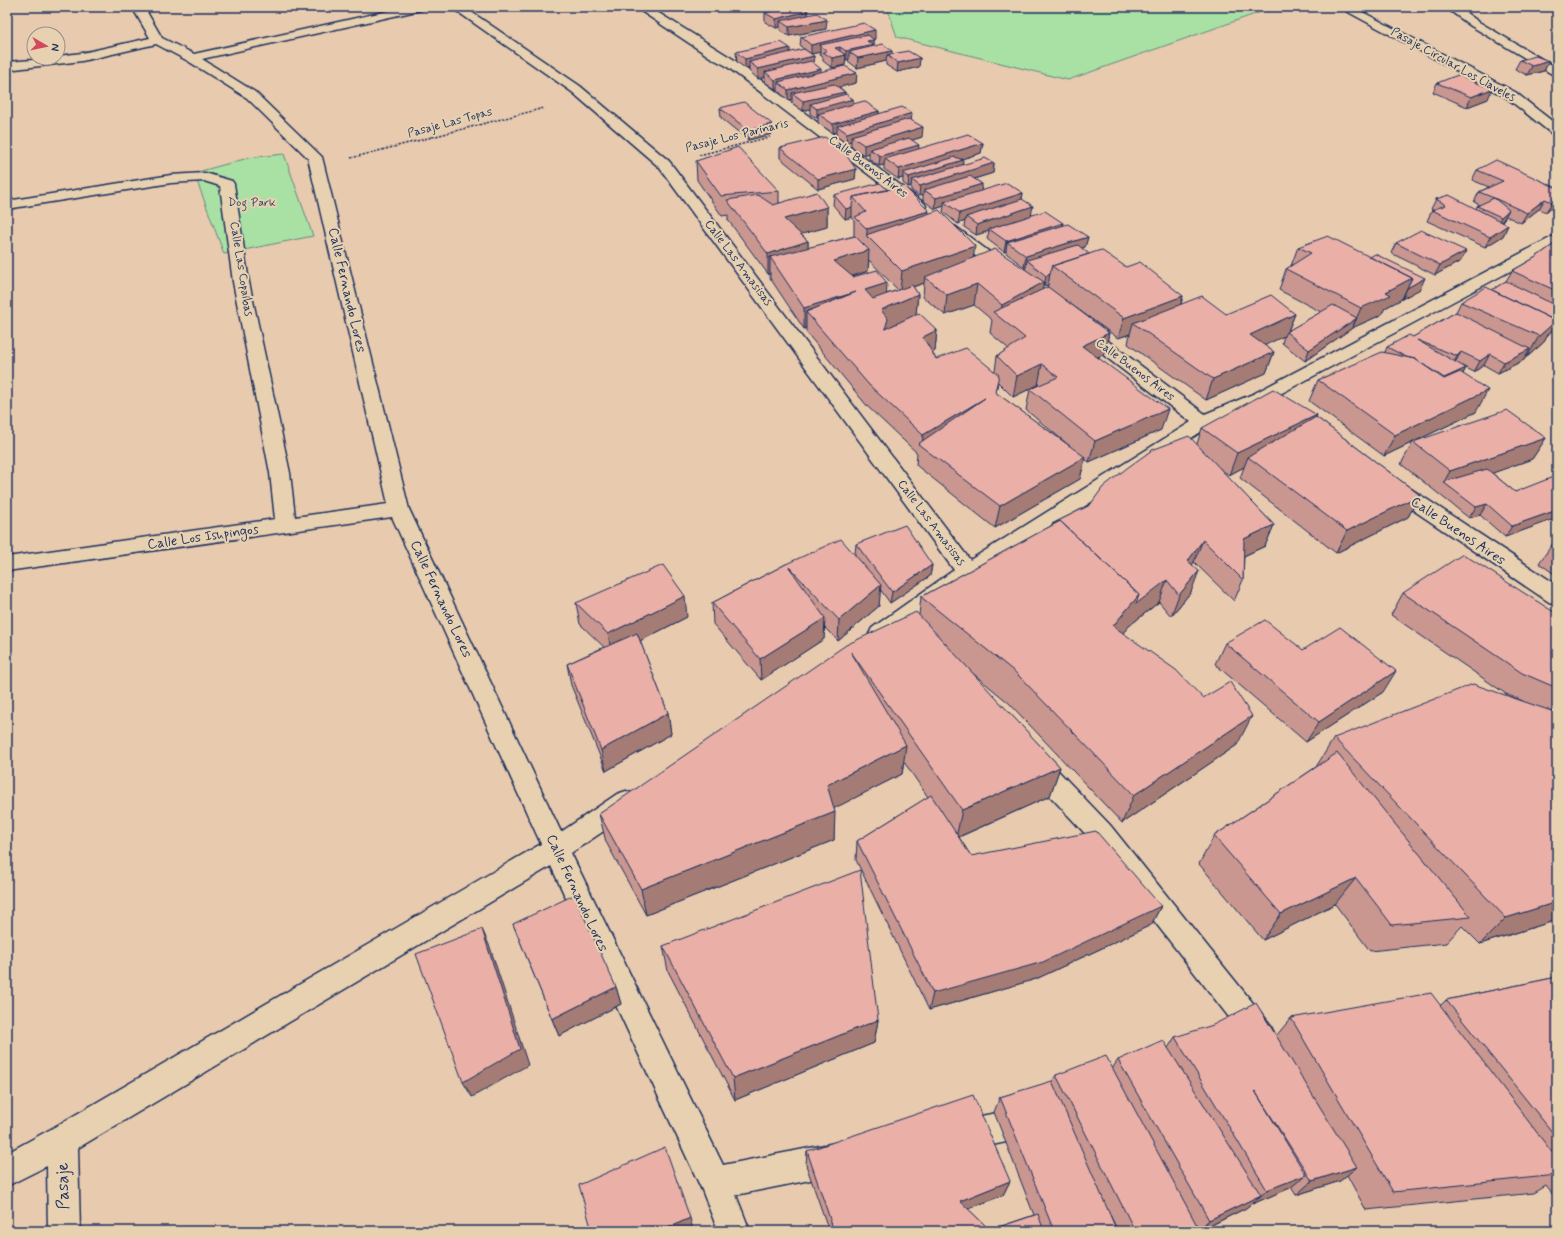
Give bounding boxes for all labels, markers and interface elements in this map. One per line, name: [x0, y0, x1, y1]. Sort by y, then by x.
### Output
street label: Pasaje Circular Los Claveles: [1388, 24, 1518, 106]
north arrow: [26, 26, 66, 66]
text: N: [47, 43, 62, 52]
street label: Pasaje Las Topas: [406, 104, 494, 142]
street label: Pasaje Los Parinaris: [684, 115, 791, 157]
street label: Calle Buenos Aires: [825, 132, 911, 202]
park label: Dog Park: [228, 195, 276, 212]
street label: Calle Las Amasisas: [700, 217, 776, 309]
street label: Calle Las Copaibas: [226, 221, 256, 318]
street label: Calle Fernando Lores: [324, 226, 370, 354]
street label: Calle Buenos Aires: [1092, 335, 1178, 405]
street label: Calle Las Amasisas: [893, 477, 969, 569]
street label: Calle Buenos Aires: [1407, 493, 1509, 569]
street label: Calle Los Ishpingos: [146, 520, 260, 555]
street label: Calle Fernando Lores: [406, 537, 476, 661]
street label: Calle Fernando Lores: [542, 831, 612, 955]
street label: Pasaje: [52, 1162, 75, 1210]

